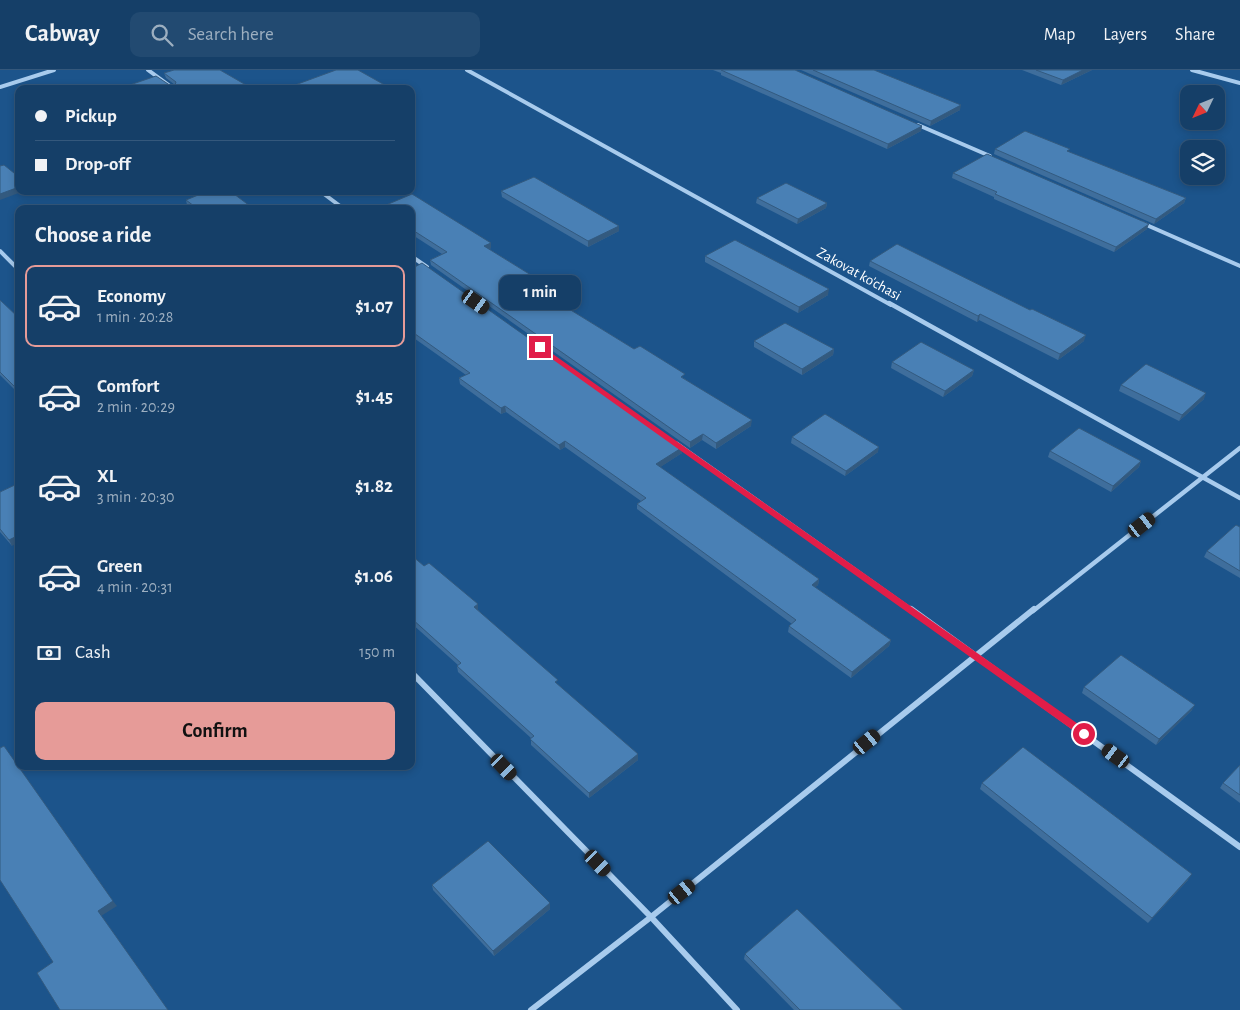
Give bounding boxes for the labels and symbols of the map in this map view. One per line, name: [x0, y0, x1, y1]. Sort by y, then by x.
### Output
north arrow: [1180, 85, 1225, 130]
street label: Zakovat ko'chasi: [814, 245, 904, 303]
callout: 1 min: [499, 274, 581, 310]
car: [459, 287, 492, 317]
route end: [529, 336, 551, 358]
car: [1125, 510, 1158, 540]
route start: [1073, 723, 1095, 745]
car: [850, 727, 883, 757]
car: [1099, 741, 1132, 771]
car: [488, 751, 519, 783]
car: [582, 847, 613, 879]
car: [665, 877, 698, 907]

